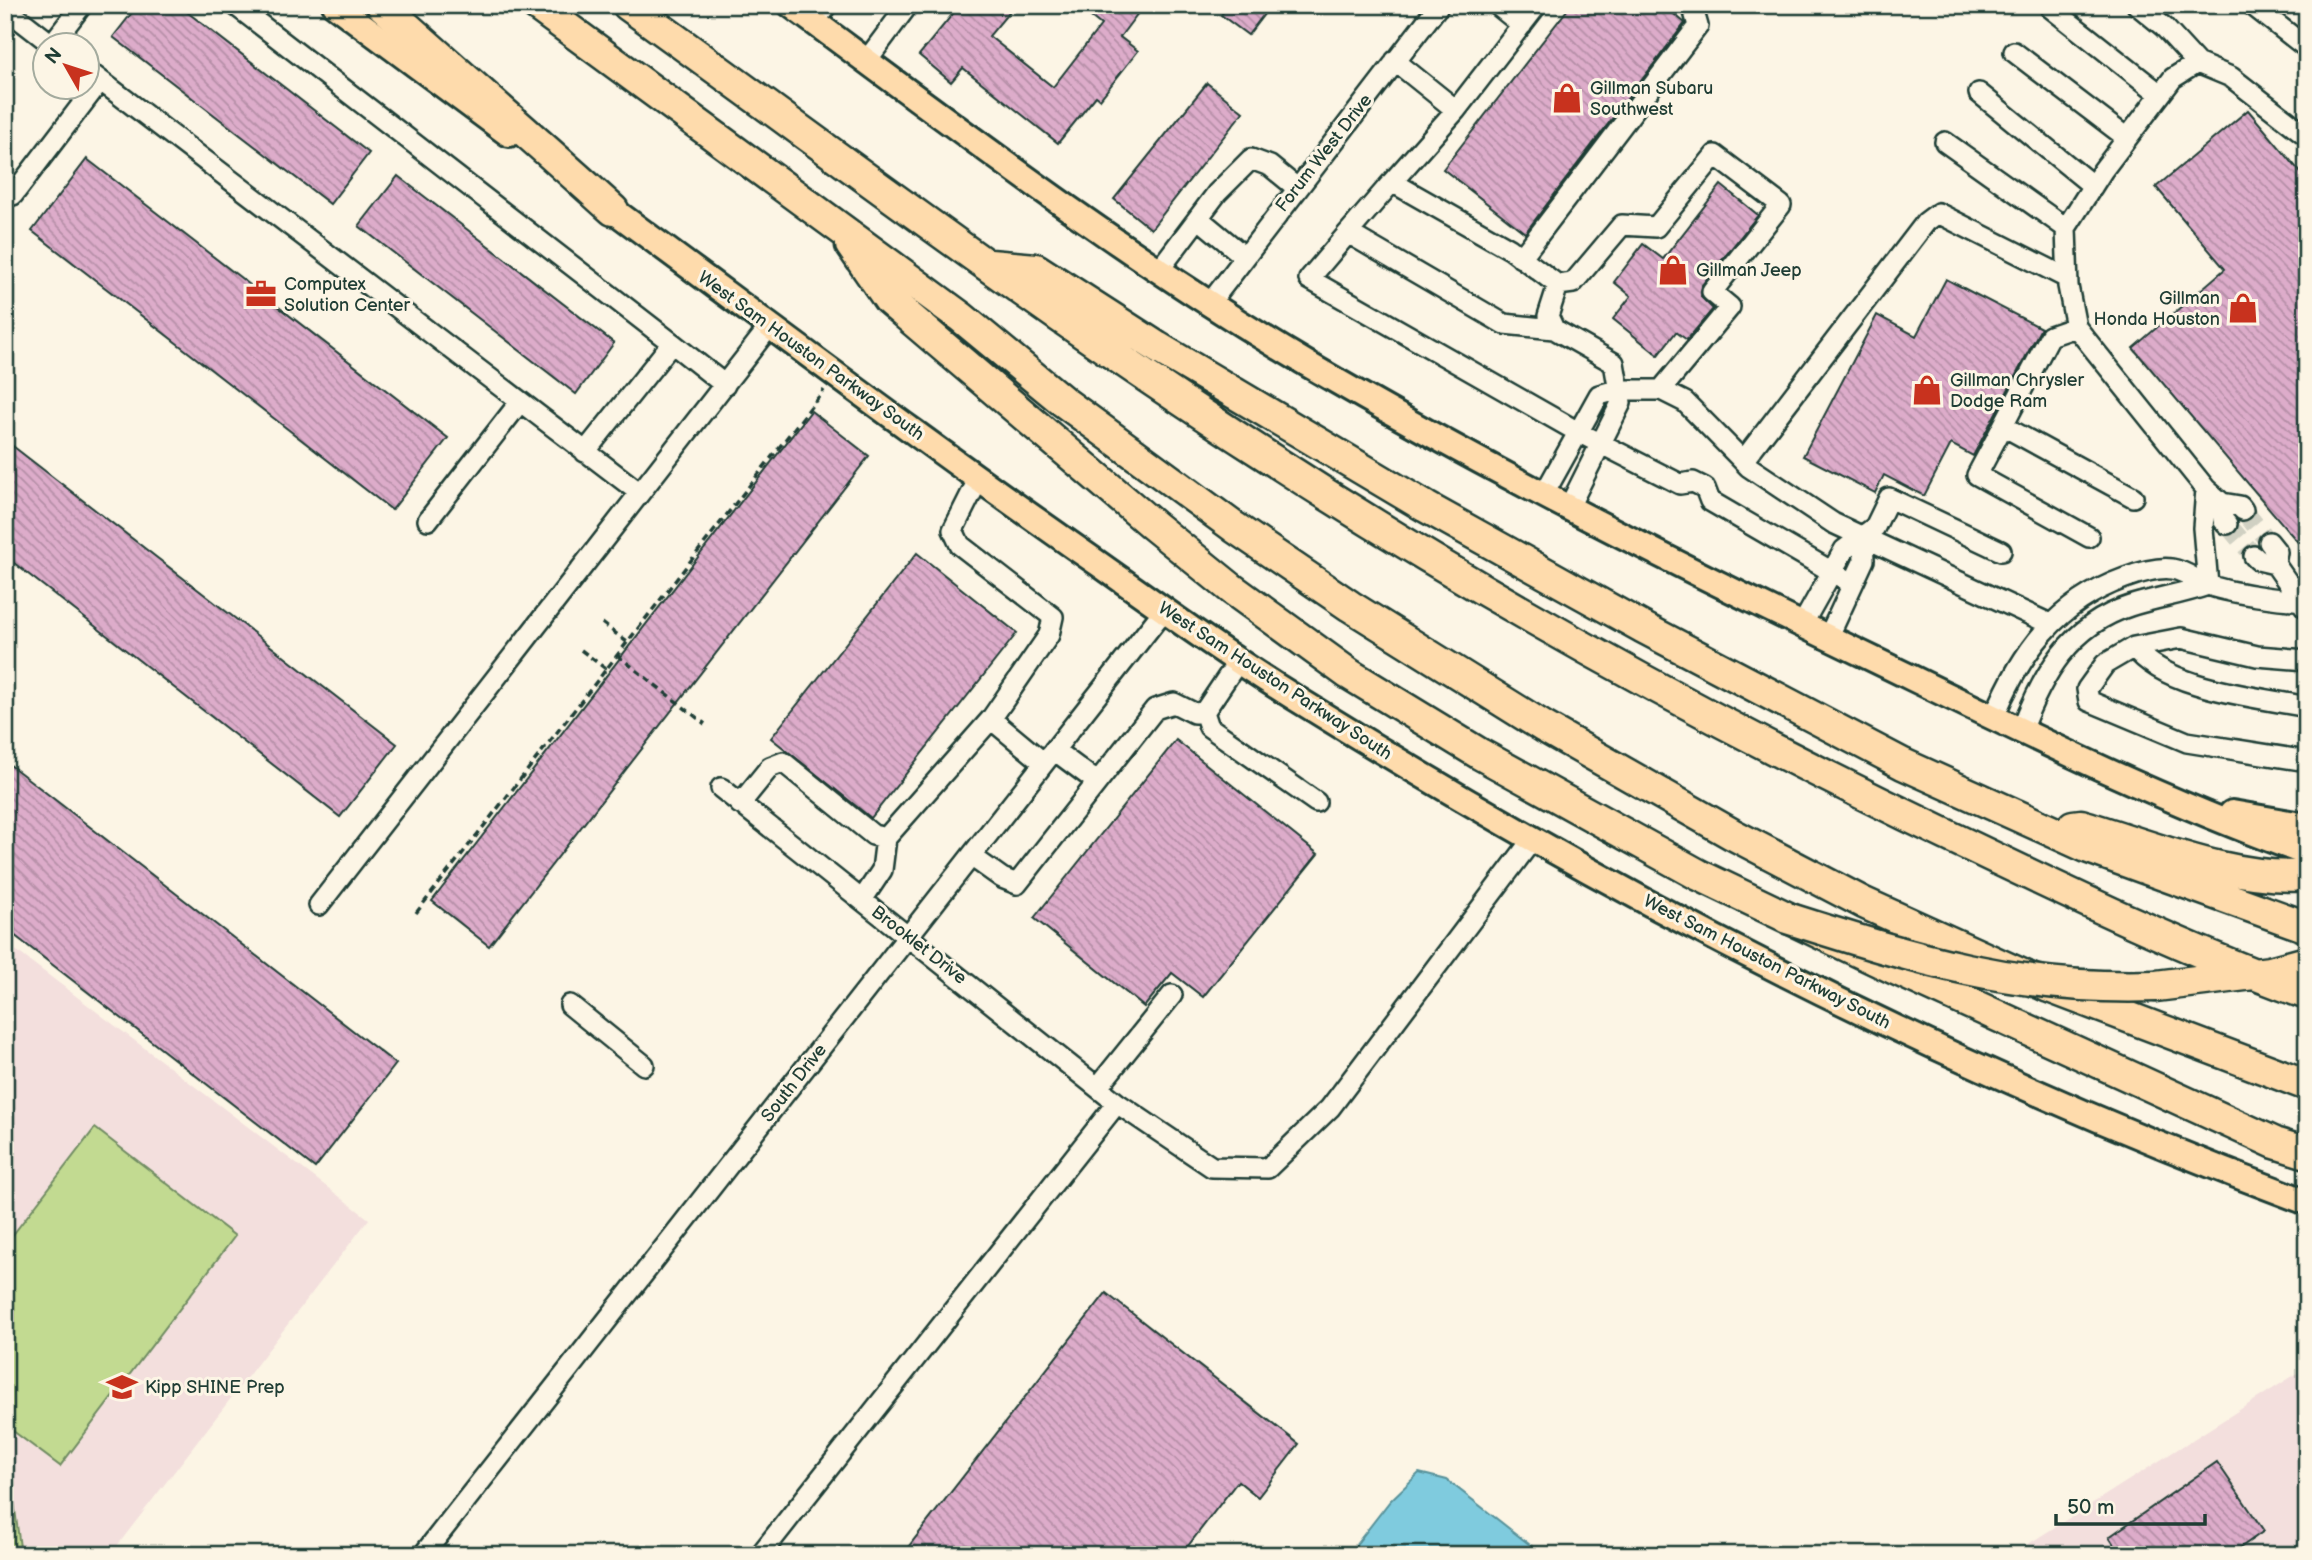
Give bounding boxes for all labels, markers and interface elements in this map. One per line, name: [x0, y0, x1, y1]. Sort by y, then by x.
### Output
north arrow: [32, 32, 102, 102]
text: N: [41, 43, 67, 69]
place label: Gillman Subaru Southwest: [1590, 78, 1713, 120]
shop icon: Gillman Subaru Southwest: [1550, 81, 1584, 115]
street label: Forum West Drive: [1272, 90, 1377, 216]
shop icon: Gillman Jeep: [1656, 253, 1690, 287]
place label: Gillman Jeep: [1696, 260, 1802, 281]
street label: West Sam Houston Parkway South: [694, 267, 928, 445]
place label: Computex Solution Center: [284, 274, 410, 316]
office icon: Computex Solution Center: [244, 277, 278, 311]
place label: Gillman Honda Houston: [2094, 288, 2220, 330]
shop icon: Gillman Honda Houston: [2226, 291, 2260, 325]
place label: Gillman Chrysler Dodge Ram: [1950, 370, 2084, 412]
shop icon: Gillman Chrysler Dodge Ram: [1910, 373, 1944, 407]
street label: West Sam Houston Parkway South: [1154, 597, 1396, 765]
street label: West Sam Houston Parkway South: [1640, 890, 1894, 1034]
street label: Brooklet Drive: [867, 901, 971, 989]
street label: South Drive: [757, 1039, 831, 1126]
school or university icon: Kipp SHINE Prep: [105, 1370, 139, 1404]
place label: Kipp SHINE Prep: [145, 1377, 285, 1398]
scale bar: [2056, 1483, 2205, 1527]
text: 50 m: [2067, 1495, 2114, 1520]

